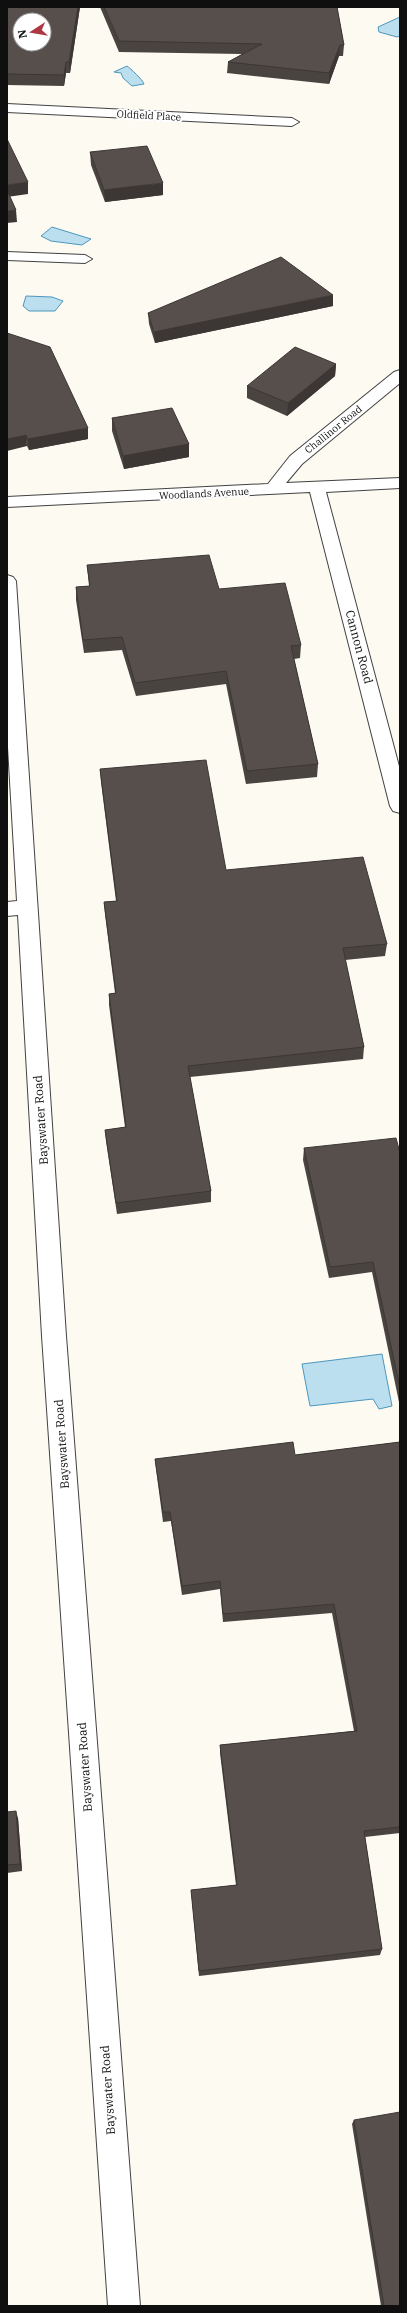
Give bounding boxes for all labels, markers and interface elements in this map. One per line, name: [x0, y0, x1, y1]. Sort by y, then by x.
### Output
north arrow: [12, 12, 52, 52]
text: N: [14, 28, 30, 40]
street label: Oldfield Place: [116, 107, 182, 124]
street label: Challinor Road: [302, 402, 365, 456]
street label: Woodlands Avenue: [159, 485, 249, 502]
street label: Cannon Road: [342, 609, 376, 685]
street label: Bayswater Road: [30, 1075, 51, 1165]
street label: Bayswater Road: [51, 1399, 72, 1489]
street label: Bayswater Road: [74, 1722, 95, 1812]
street label: Bayswater Road: [97, 2045, 118, 2135]

